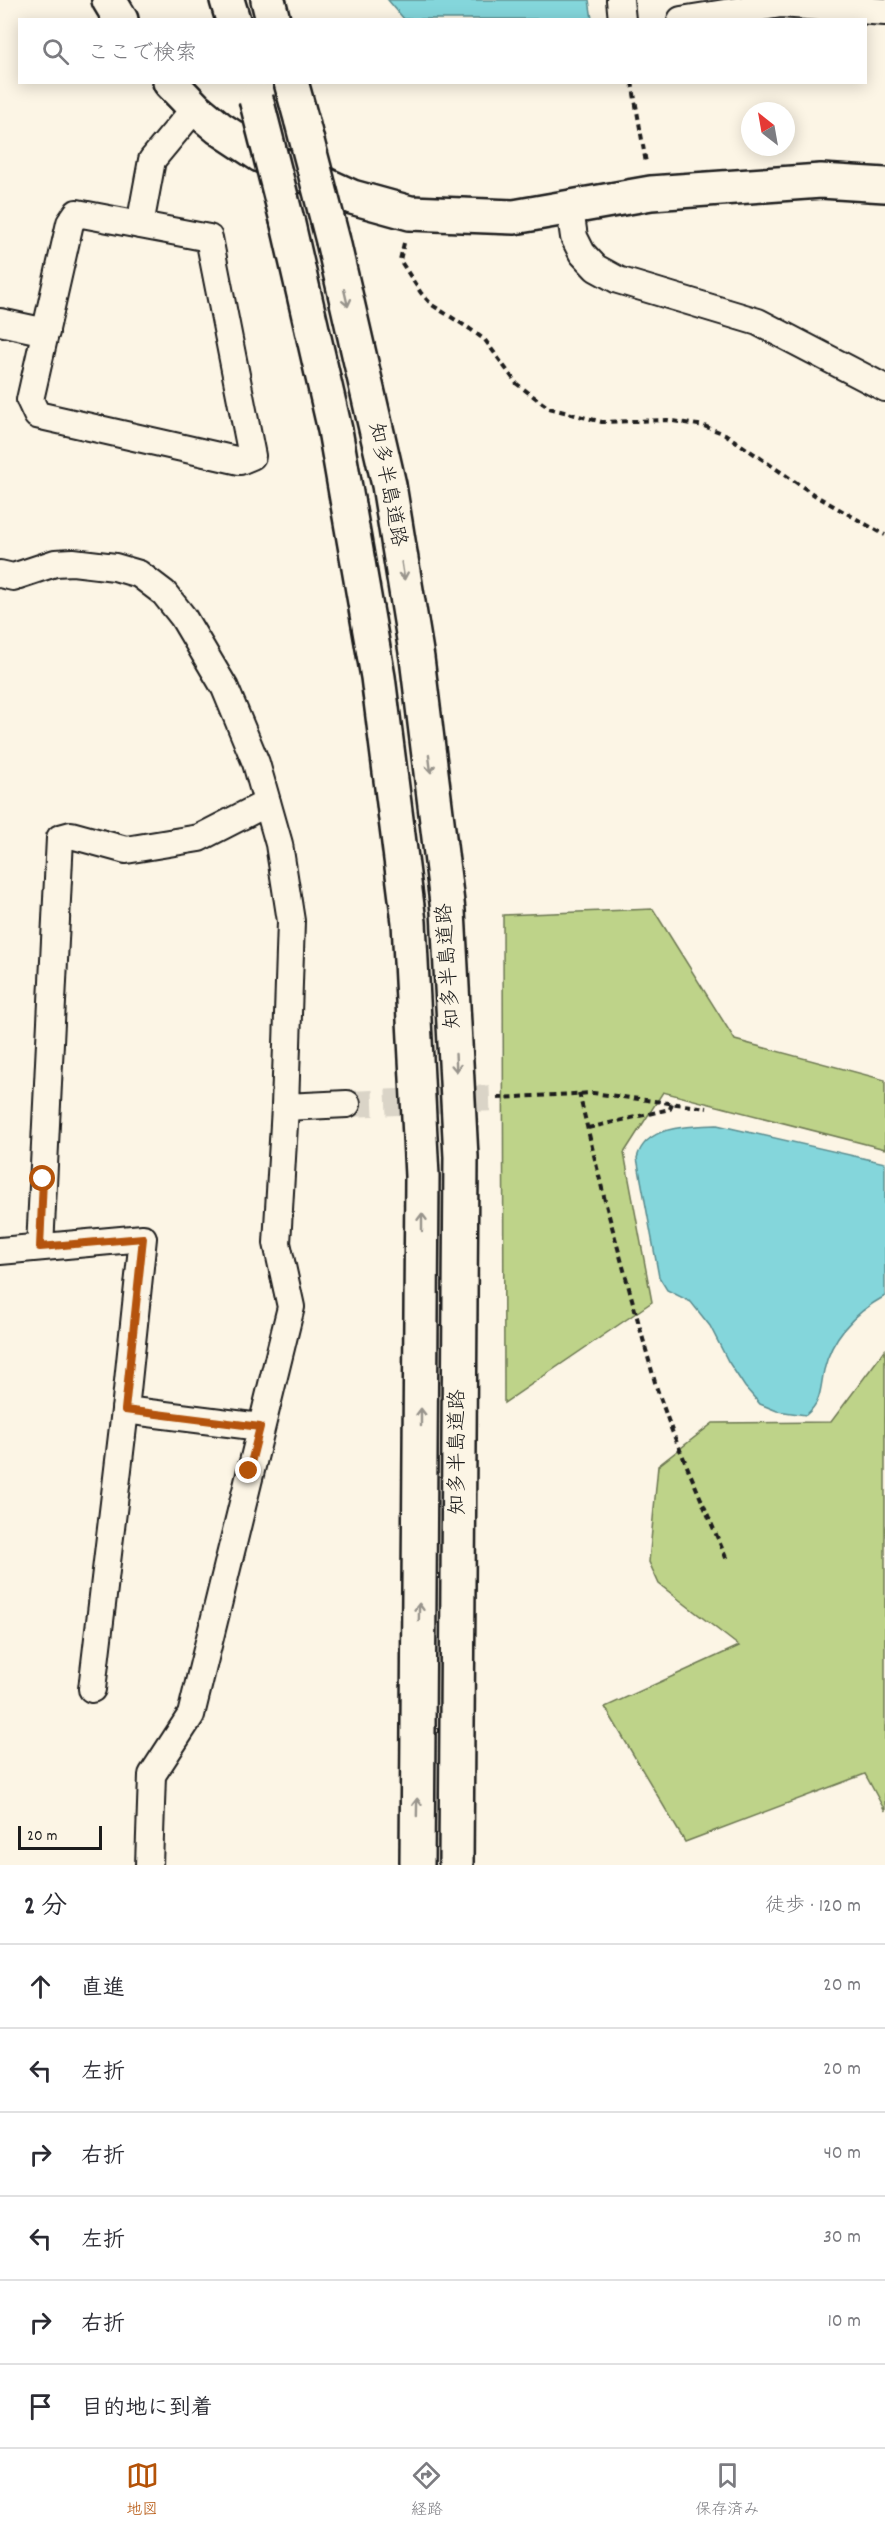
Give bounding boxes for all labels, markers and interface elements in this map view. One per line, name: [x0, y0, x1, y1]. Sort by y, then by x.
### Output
search box: [18, 18, 867, 84]
icon: search: [39, 35, 72, 68]
text: ここで検索: [87, 39, 197, 70]
north arrow: [741, 102, 795, 156]
one-way arrow: [341, 288, 352, 307]
street label: 知多半島道路: [359, 420, 413, 550]
one-way arrow: [398, 561, 409, 580]
one-way arrow: [425, 754, 436, 774]
street label: 知多半島道路: [431, 902, 469, 1030]
one-way arrow: [450, 1052, 461, 1072]
route start: [29, 1165, 55, 1191]
one-way arrow: [416, 1212, 428, 1232]
street label: 知多半島道路: [444, 1389, 474, 1515]
one-way arrow: [415, 1407, 426, 1427]
route end: [235, 1457, 261, 1483]
one-way arrow: [413, 1602, 425, 1622]
one-way arrow: [411, 1797, 423, 1817]
scale bar: [18, 1823, 102, 1850]
text: 20 m: [27, 1825, 57, 1848]
text: 2 分: [24, 1889, 67, 1926]
text: 徒歩 · 120 m: [765, 1893, 861, 1921]
icon: ahead: [24, 1970, 57, 2003]
text: 20 m: [823, 1972, 861, 2000]
text: 直進: [81, 1974, 125, 2005]
icon: left: [24, 2054, 57, 2087]
text: 20 m: [823, 2056, 861, 2084]
text: 左折: [81, 2058, 125, 2089]
icon: right: [24, 2138, 57, 2171]
text: 40 m: [823, 2140, 861, 2168]
text: 右折: [81, 2142, 125, 2173]
icon: left: [24, 2222, 57, 2255]
text: 30 m: [823, 2224, 861, 2252]
text: 左折: [81, 2226, 125, 2257]
icon: right: [24, 2306, 57, 2339]
text: 10 m: [827, 2308, 861, 2336]
text: 右折: [81, 2310, 125, 2341]
icon: arrive: [24, 2390, 57, 2423]
text: 目的地に到着: [81, 2394, 213, 2425]
tab: 地図: [126, 2459, 159, 2522]
tab: 経路: [410, 2459, 443, 2522]
tab: 保存済み: [695, 2459, 759, 2522]

